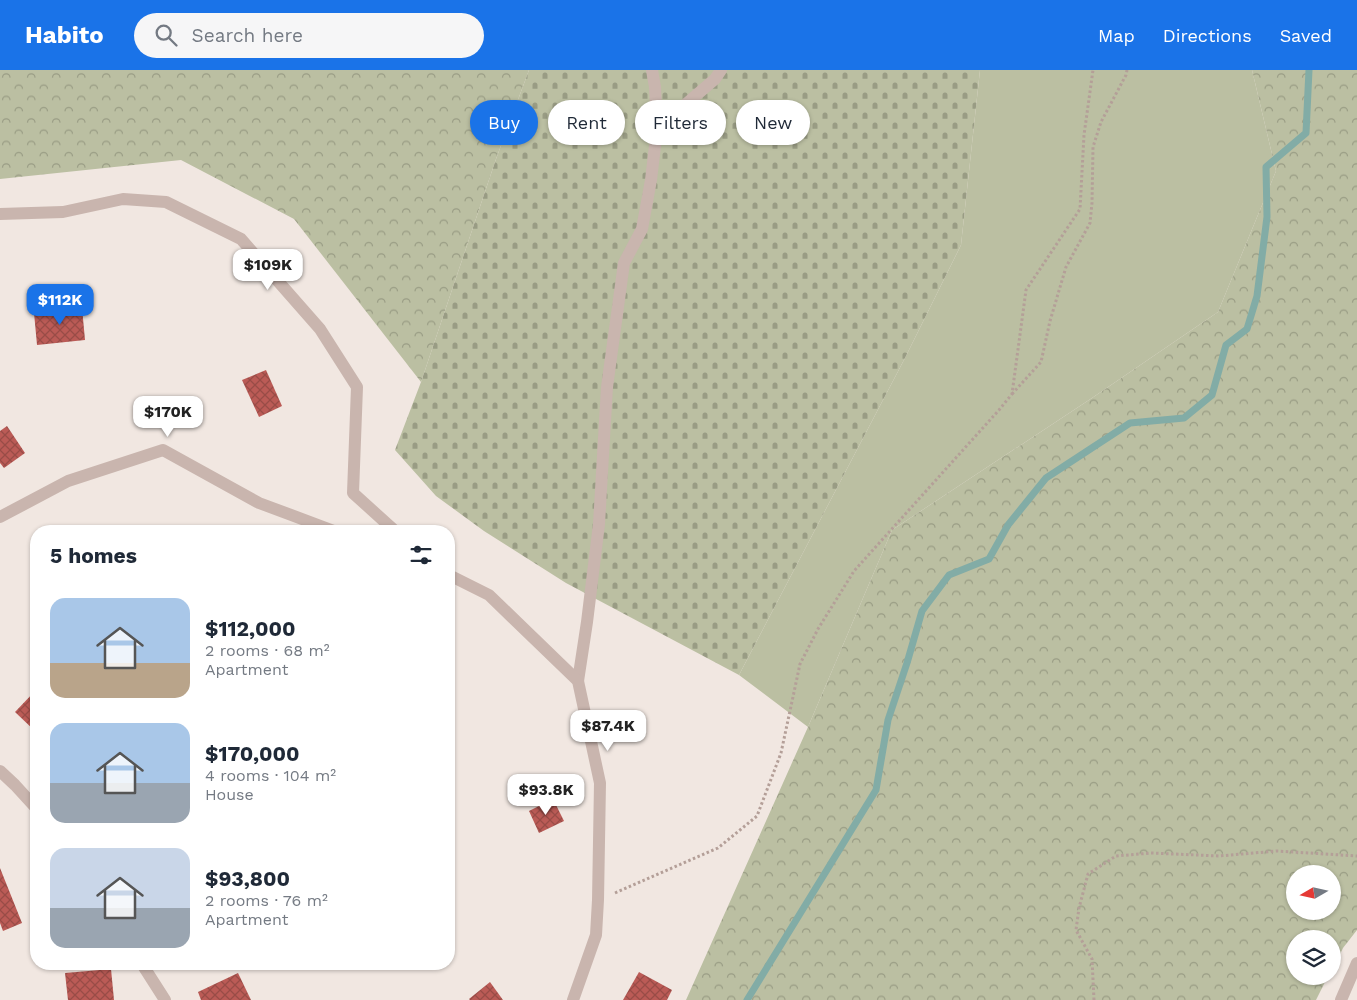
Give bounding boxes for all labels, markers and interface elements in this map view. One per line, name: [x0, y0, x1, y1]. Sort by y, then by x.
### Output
search box: [134, 13, 484, 58]
text: Habito: [25, 21, 104, 49]
icon: search: [152, 21, 180, 49]
text: Search here: [192, 24, 303, 47]
text: Map: [1098, 25, 1135, 46]
text: Directions: [1163, 25, 1252, 46]
text: Saved: [1280, 25, 1332, 46]
chip: Buy: [470, 100, 538, 145]
chip: Rent: [548, 100, 625, 145]
chip: Filters: [635, 100, 726, 145]
chip: New: [736, 100, 810, 145]
pin: $109K: [233, 248, 303, 291]
text: $109K: [244, 255, 292, 274]
pin: $112K: [25, 284, 95, 326]
text: $112K: [38, 290, 82, 309]
pin: $170K: [133, 396, 203, 438]
text: $170K: [144, 402, 192, 421]
icon: filters: [407, 541, 435, 569]
text: 5 homes: [50, 543, 137, 568]
text: $112,000: [205, 616, 296, 641]
icon: home: [90, 618, 150, 678]
text: 2 rooms · 68 m²: [205, 641, 330, 660]
text: Apartment: [205, 660, 288, 679]
pin: $87.4K: [567, 710, 649, 752]
text: $87.4K: [581, 716, 635, 735]
text: $170,000: [205, 741, 300, 766]
icon: home: [90, 743, 150, 803]
text: 4 rooms · 104 m²: [205, 766, 336, 785]
pin: $93.8K: [505, 774, 587, 816]
text: $93.8K: [518, 780, 574, 799]
text: House: [205, 785, 254, 804]
north arrow: [1286, 865, 1341, 920]
map controls: [1286, 865, 1341, 985]
text: $93,800: [205, 866, 290, 891]
icon: home: [90, 868, 150, 928]
text: 2 rooms · 76 m²: [205, 891, 328, 910]
text: Apartment: [205, 910, 288, 929]
button: layers: [1286, 930, 1341, 985]

